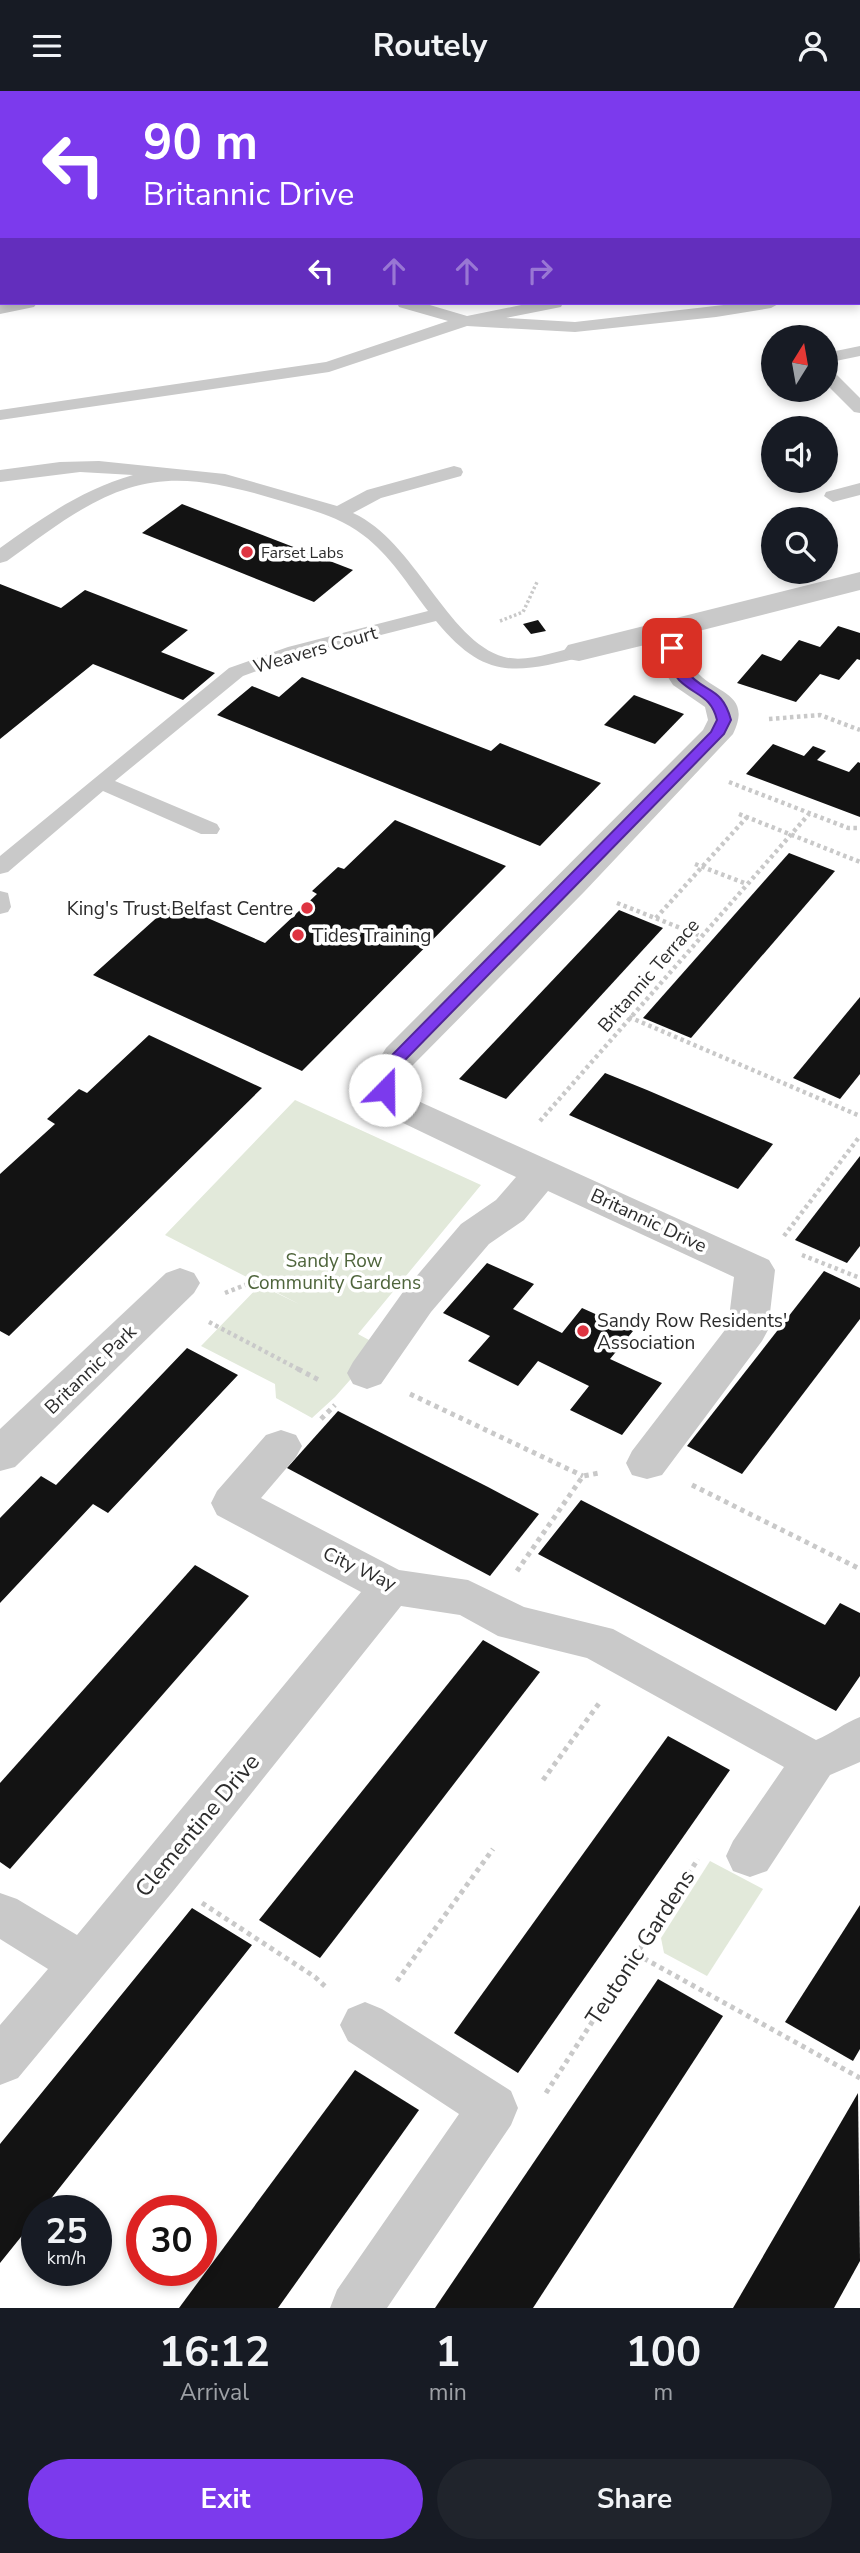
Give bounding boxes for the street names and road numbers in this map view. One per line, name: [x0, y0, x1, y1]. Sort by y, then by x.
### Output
street label: Weavers Court: [250, 620, 381, 680]
street label: Britannic Terrace: [592, 913, 705, 1038]
street label: Britannic Drive: [586, 1183, 711, 1259]
street label: Britannic Park: [39, 1319, 143, 1420]
street label: City Way: [319, 1541, 401, 1597]
street label: Clementine Drive: [128, 1747, 267, 1904]
street label: Teutonic Gardens: [578, 1863, 702, 2031]

